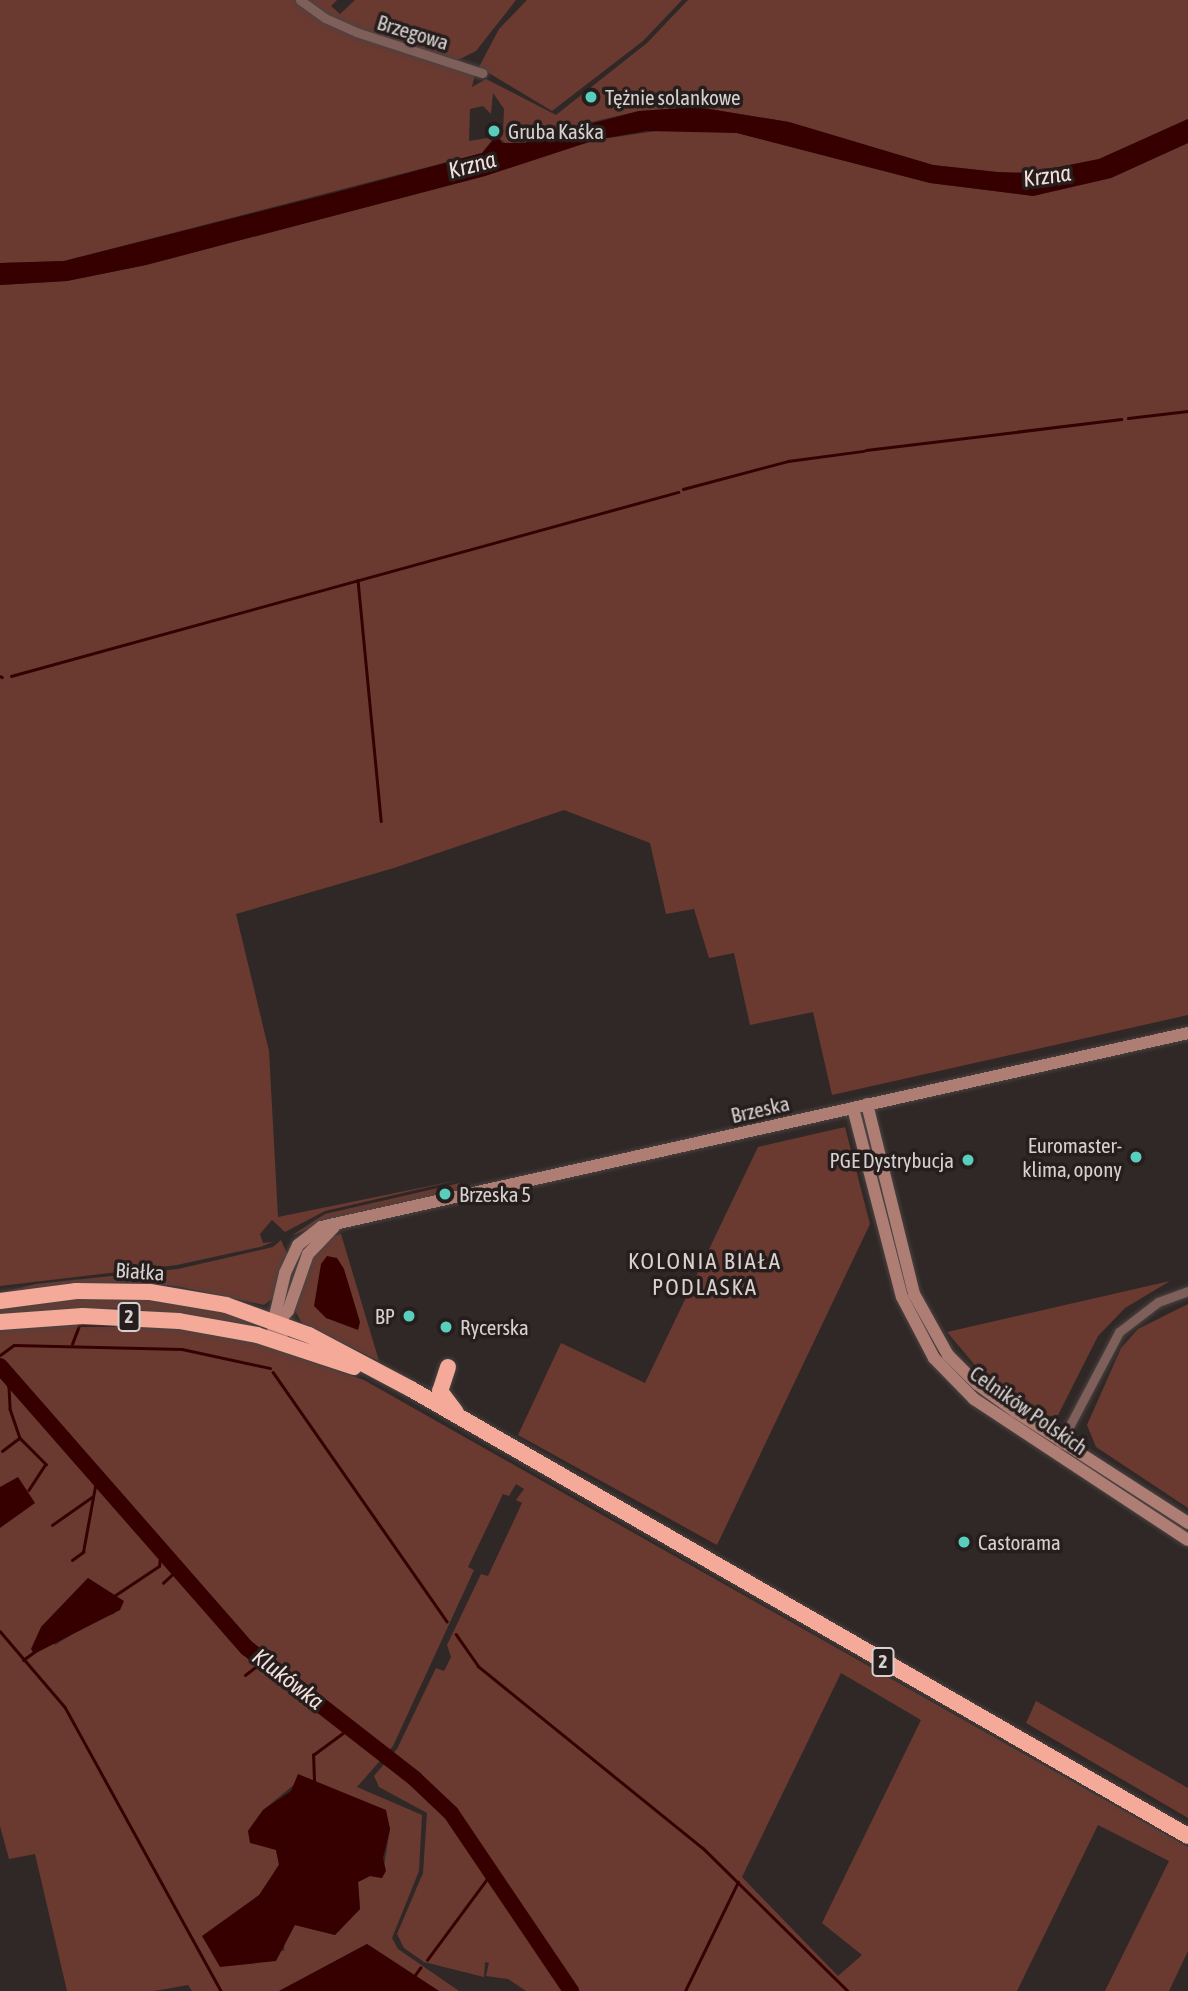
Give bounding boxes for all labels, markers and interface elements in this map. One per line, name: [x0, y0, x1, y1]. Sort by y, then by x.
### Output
street label: Brzegowa: [374, 9, 452, 55]
place label: Tężnie solankowe: [605, 84, 741, 110]
marker: Tężnie solankowe: [583, 89, 599, 105]
place label: Gruba Kaśka: [508, 118, 604, 144]
marker: Gruba Kaśka: [486, 123, 502, 139]
water label: Krzna: [445, 145, 499, 185]
water label: Krzna: [1021, 159, 1073, 193]
street label: Brzeska: [728, 1090, 792, 1128]
place label: Euromaster- klima, opony: [1022, 1132, 1122, 1182]
place label: PGE Dystrybucja: [830, 1147, 954, 1173]
marker: Euromaster- klima, opony: [1128, 1149, 1144, 1165]
marker: PGE Dystrybucja: [960, 1152, 976, 1168]
place label: Brzeska 5: [459, 1181, 531, 1207]
marker: Brzeska 5: [437, 1186, 453, 1202]
district label: KOLONIA BIAŁA PODLASKA: [630, 1247, 780, 1301]
street label: Białka: [115, 1257, 165, 1285]
road number: 2: [117, 1302, 141, 1332]
place label: BP: [375, 1303, 395, 1329]
marker: BP: [401, 1308, 417, 1324]
place label: Rycerska: [460, 1314, 529, 1340]
marker: Rycerska: [438, 1319, 454, 1335]
street label: Celników Polskich: [965, 1360, 1093, 1460]
place label: Castorama: [978, 1529, 1061, 1555]
marker: Castorama: [956, 1534, 972, 1550]
water label: Klukówka: [247, 1643, 329, 1715]
road number: 2: [871, 1646, 895, 1678]

